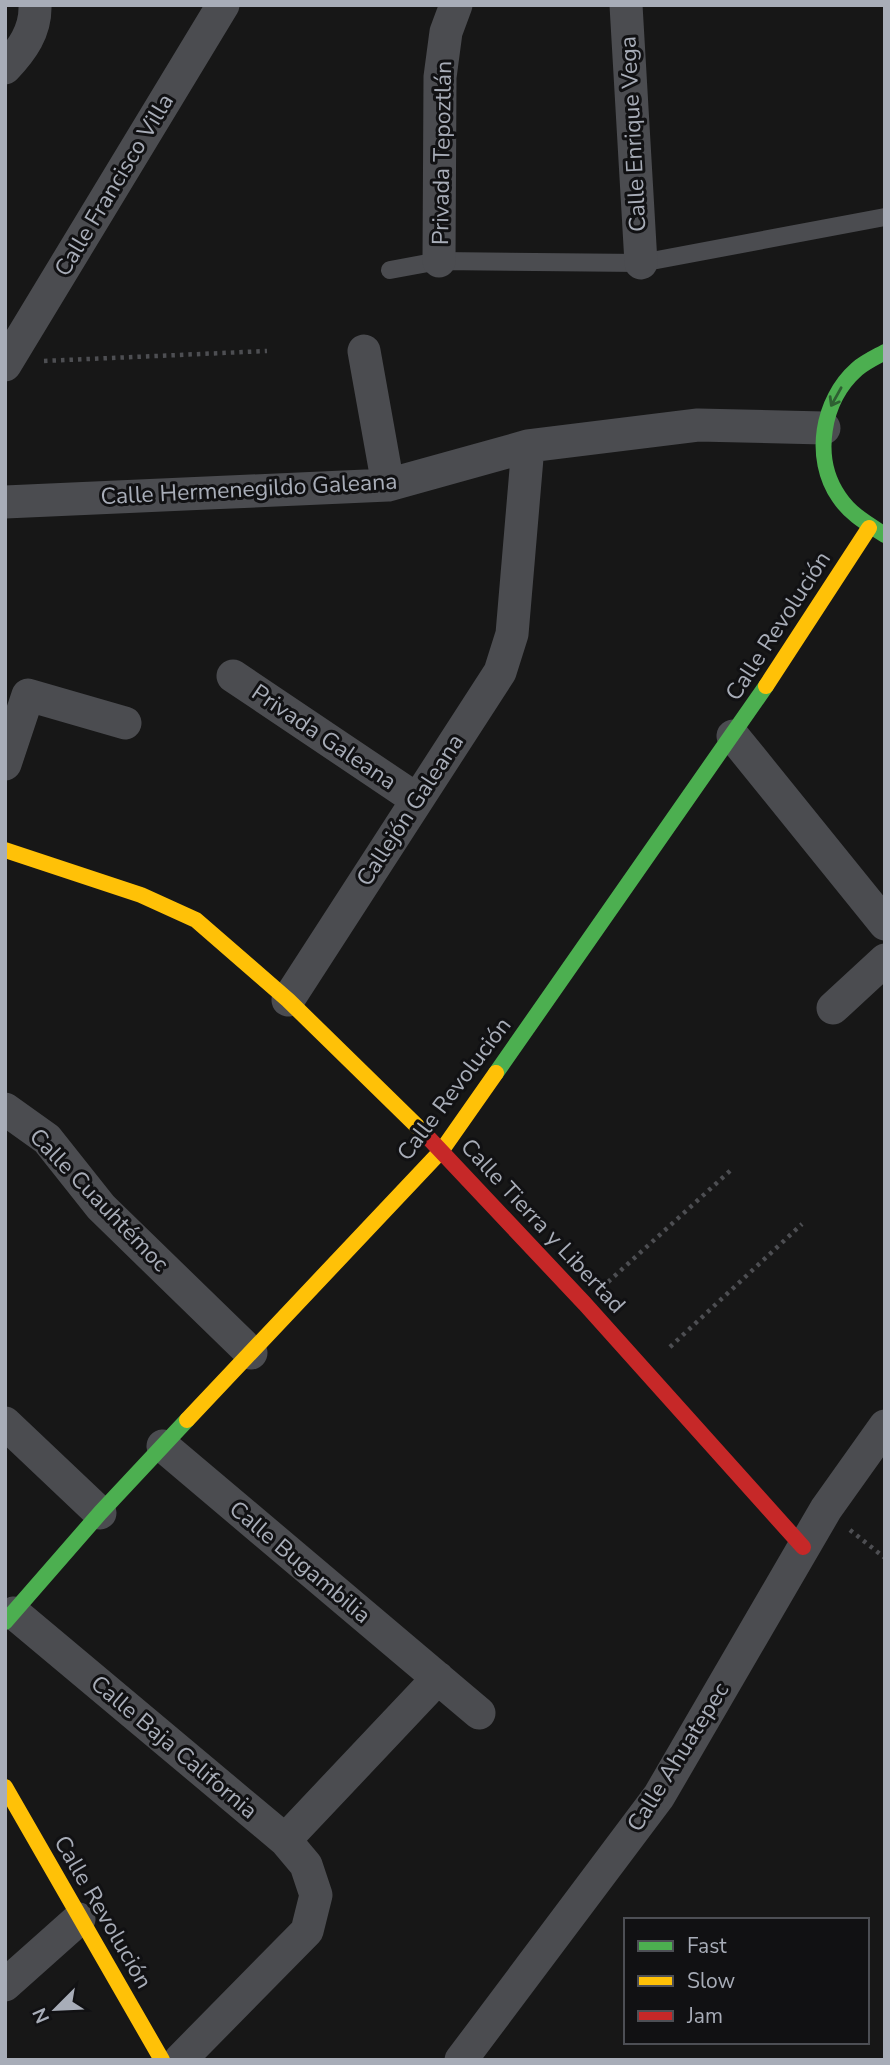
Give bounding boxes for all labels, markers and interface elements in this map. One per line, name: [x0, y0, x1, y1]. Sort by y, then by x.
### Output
street label: Calle Enrique Vega: [612, 35, 654, 233]
street label: Privada Tepoztlán: [425, 61, 459, 245]
street label: Calle Francisco Villa: [47, 88, 181, 282]
one-way arrow: [829, 387, 843, 407]
street label: Calle Hermenegildo Galeana: [100, 466, 398, 512]
street label: Calle Revolución: [718, 545, 838, 707]
street label: Privada Galeana: [245, 677, 403, 797]
street label: Callejón Galeana: [349, 728, 471, 892]
street label: Calle Revolución: [390, 1011, 518, 1167]
street label: Calle Cuauhtémoc: [22, 1121, 176, 1279]
street label: Calle Tierra y Libertad: [454, 1132, 632, 1320]
street label: Calle Bugambilia: [223, 1494, 377, 1630]
street label: Calle Baja California: [84, 1668, 264, 1826]
street label: Calle Ahuatepec: [620, 1676, 736, 1837]
street label: Calle Revolución: [47, 1830, 159, 1994]
legend: [624, 1918, 869, 2044]
text: Fast: [687, 1932, 727, 1960]
text: Slow: [687, 1967, 736, 1995]
north arrow: [21, 1974, 91, 2044]
text: Jam: [686, 2002, 723, 2030]
text: N: [27, 2004, 56, 2027]

